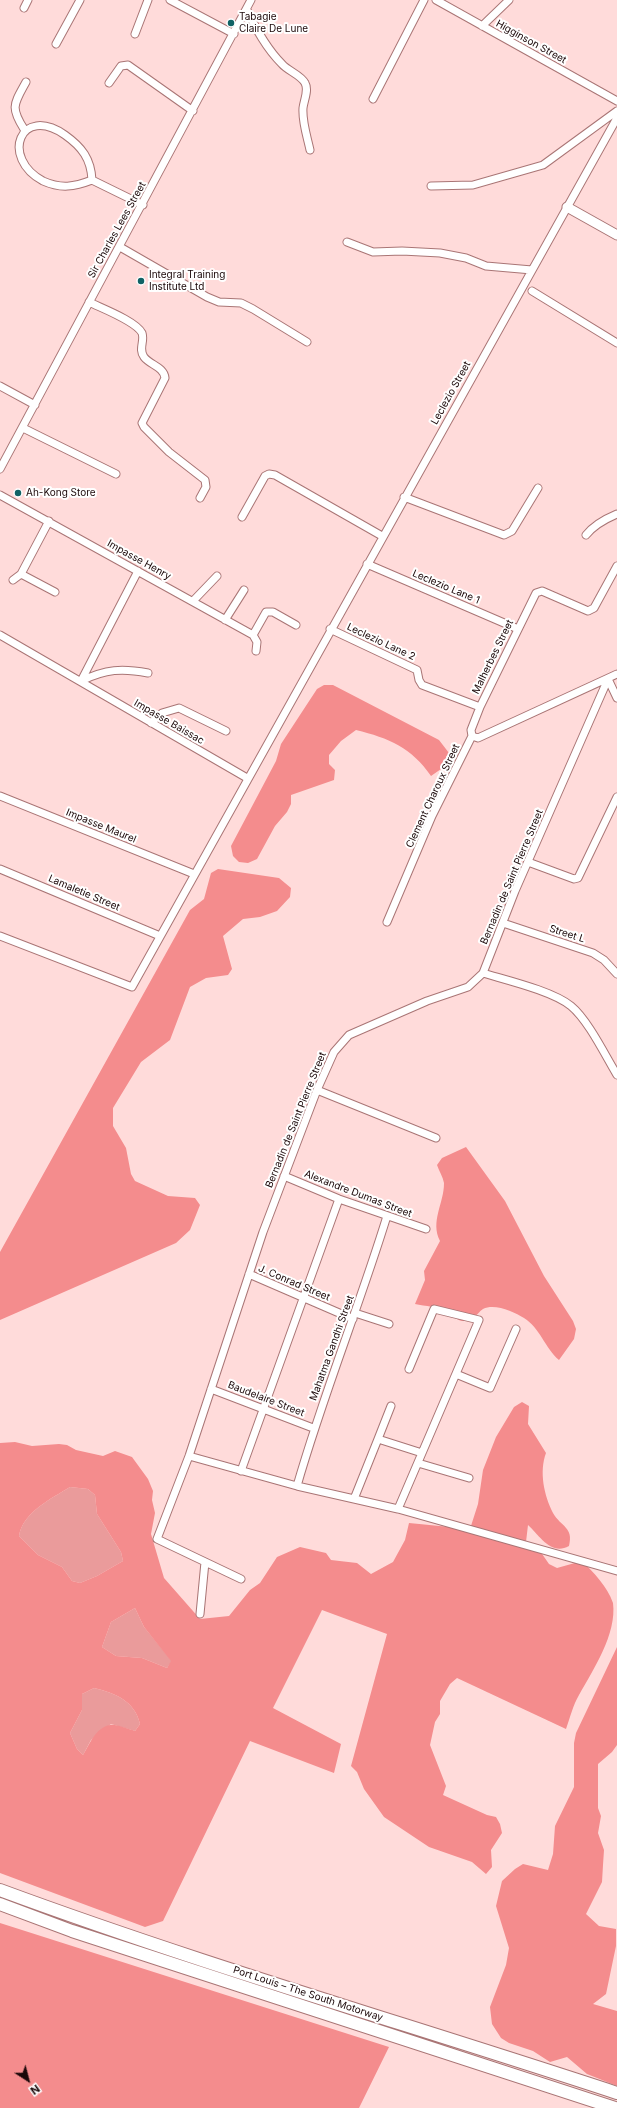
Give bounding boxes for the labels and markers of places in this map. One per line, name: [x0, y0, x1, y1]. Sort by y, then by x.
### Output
place label: Tabagie Claire De Lune: [239, 11, 308, 34]
marker: Tabagie Claire De Lune: [226, 18, 236, 28]
place label: Integral Training Institute Ltd: [149, 269, 225, 292]
marker: Integral Training Institute Ltd: [136, 276, 146, 286]
place label: Ah-Kong Store: [26, 487, 96, 499]
marker: Ah-Kong Store: [13, 488, 23, 498]

